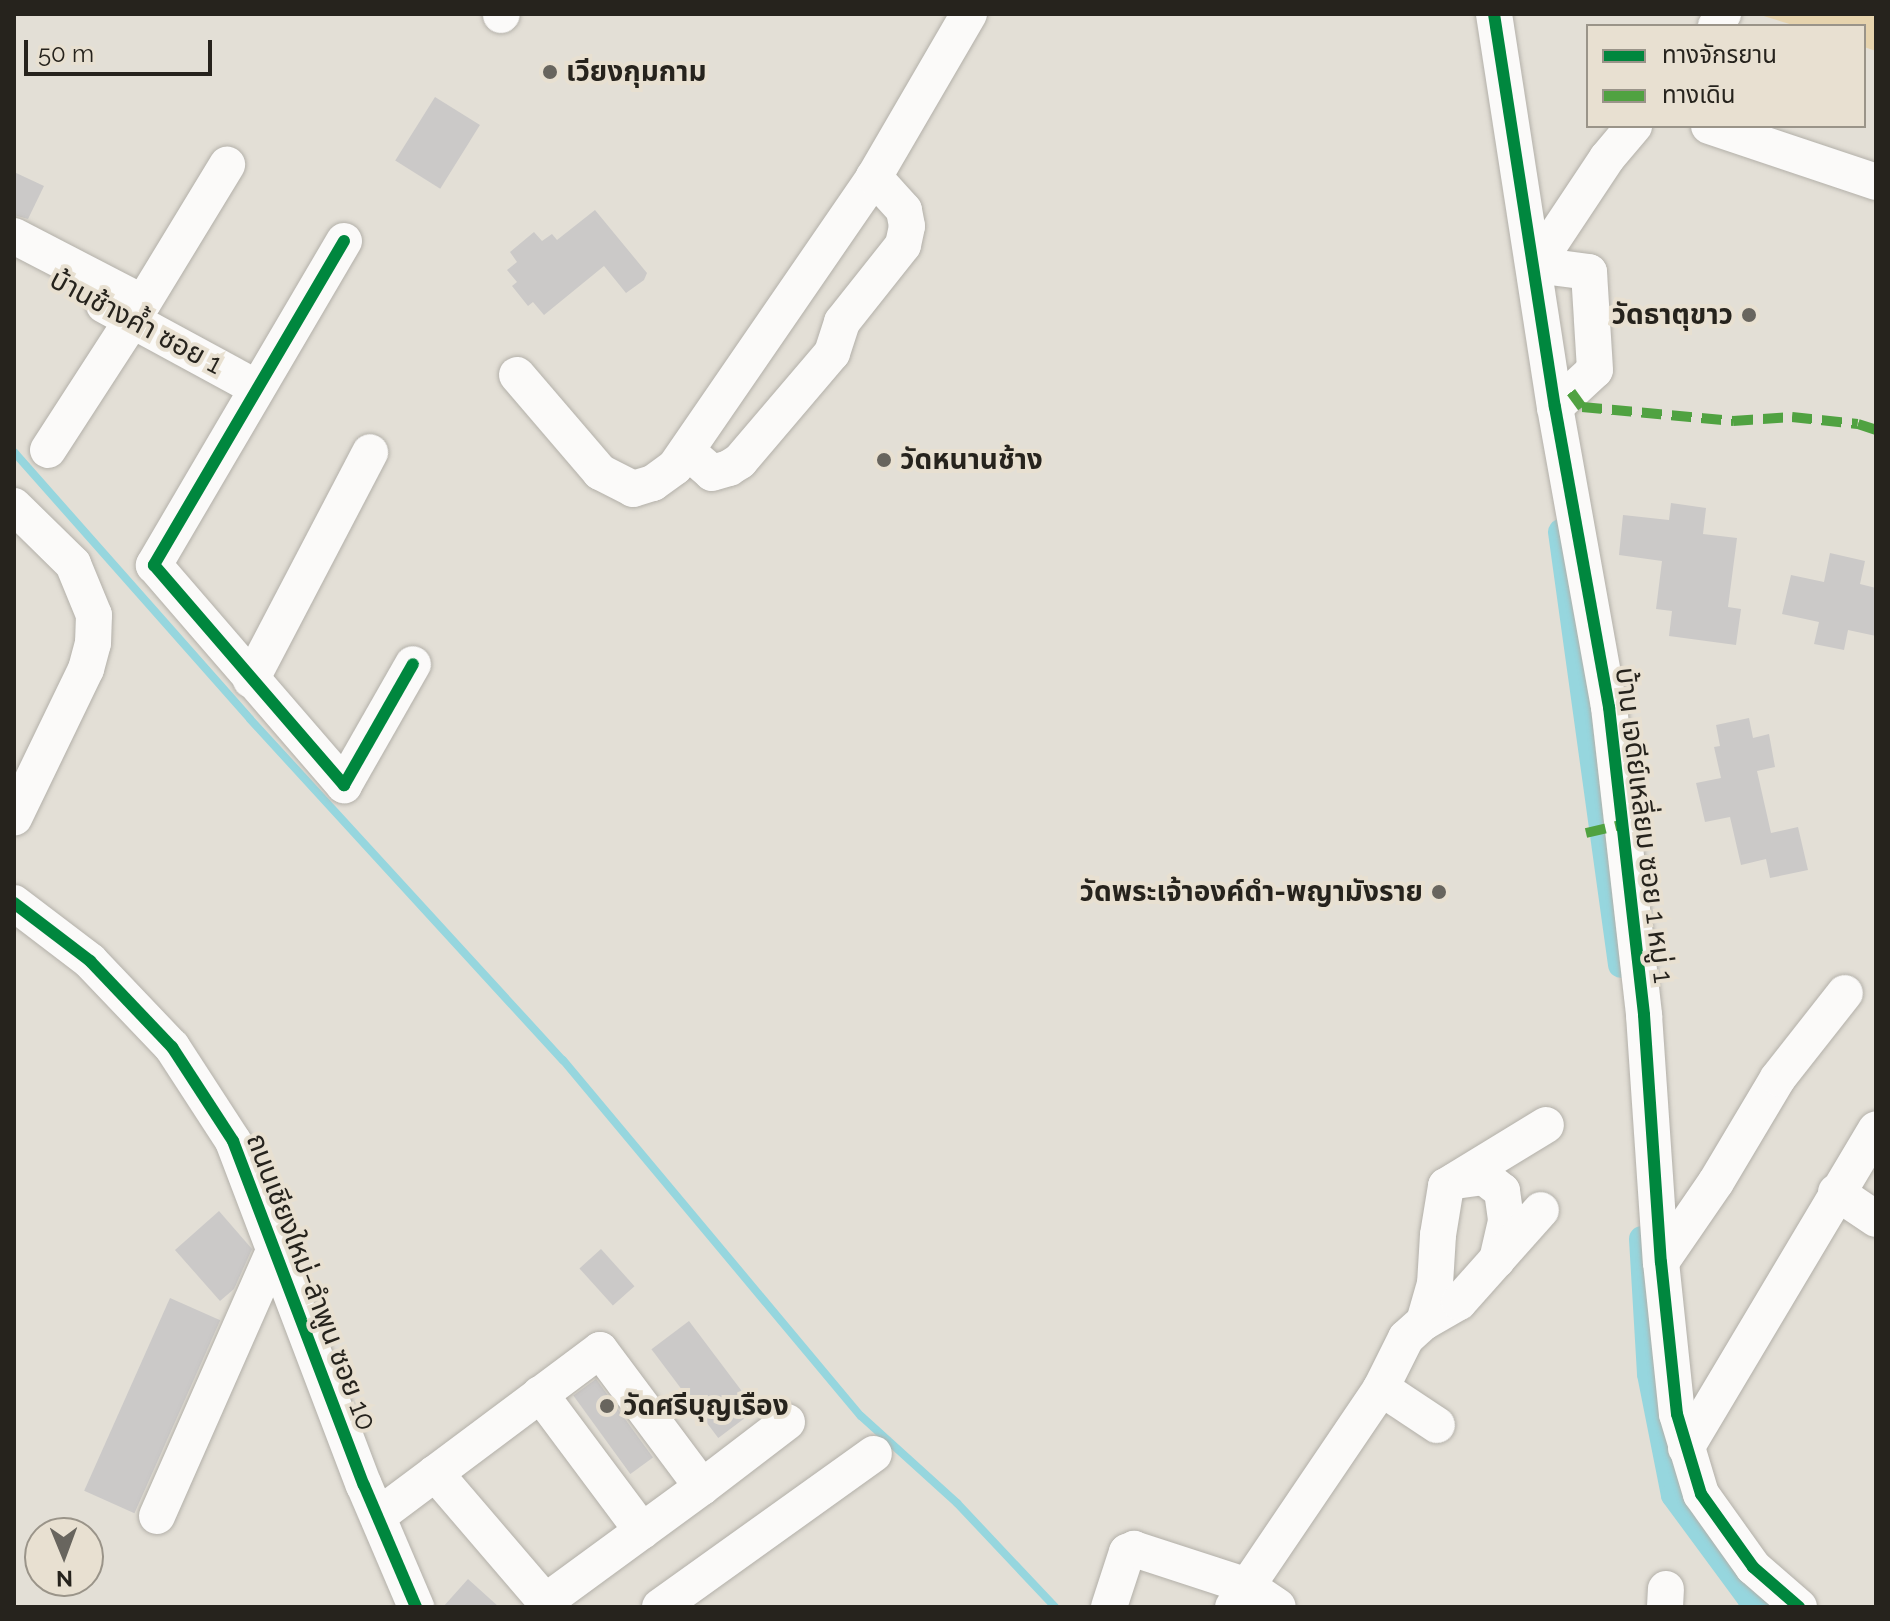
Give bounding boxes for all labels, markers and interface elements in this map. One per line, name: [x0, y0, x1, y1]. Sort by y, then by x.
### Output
scale bar: [28, 24, 216, 74]
legend: [1586, 24, 1866, 128]
text: 50 m: [38, 39, 94, 68]
text: ทางจักรยาน: [1662, 40, 1777, 69]
place label: เวียงกุมกาม: [566, 55, 707, 89]
marker: เวียงกุมกาม: [541, 63, 559, 81]
text: ทางเดิน: [1662, 80, 1736, 109]
street label: บ้านช้างค้ำ ซอย 1: [44, 262, 228, 382]
place label: วัดธาตุขาว: [1612, 298, 1733, 332]
marker: วัดธาตุขาว: [1740, 306, 1758, 324]
place label: วัดหนานช้าง: [900, 443, 1043, 477]
marker: วัดหนานช้าง: [875, 451, 893, 469]
street label: บ้าน เจดีย์เหลี่ยม ซอย 1 หมู่ 1: [1608, 665, 1680, 985]
place label: วัดพระเจ้าองค์ดำ-พญามังราย: [1080, 875, 1423, 909]
marker: วัดพระเจ้าองค์ดำ-พญามังราย: [1430, 883, 1448, 901]
street label: ถนนเชียงใหม่-ลำพูน ซอย 10: [239, 1129, 383, 1435]
place label: วัดศรีบุญเรือง: [623, 1389, 789, 1423]
marker: วัดศรีบุญเรือง: [598, 1397, 616, 1415]
north arrow: [24, 1517, 104, 1597]
text: N: [56, 1566, 73, 1592]

